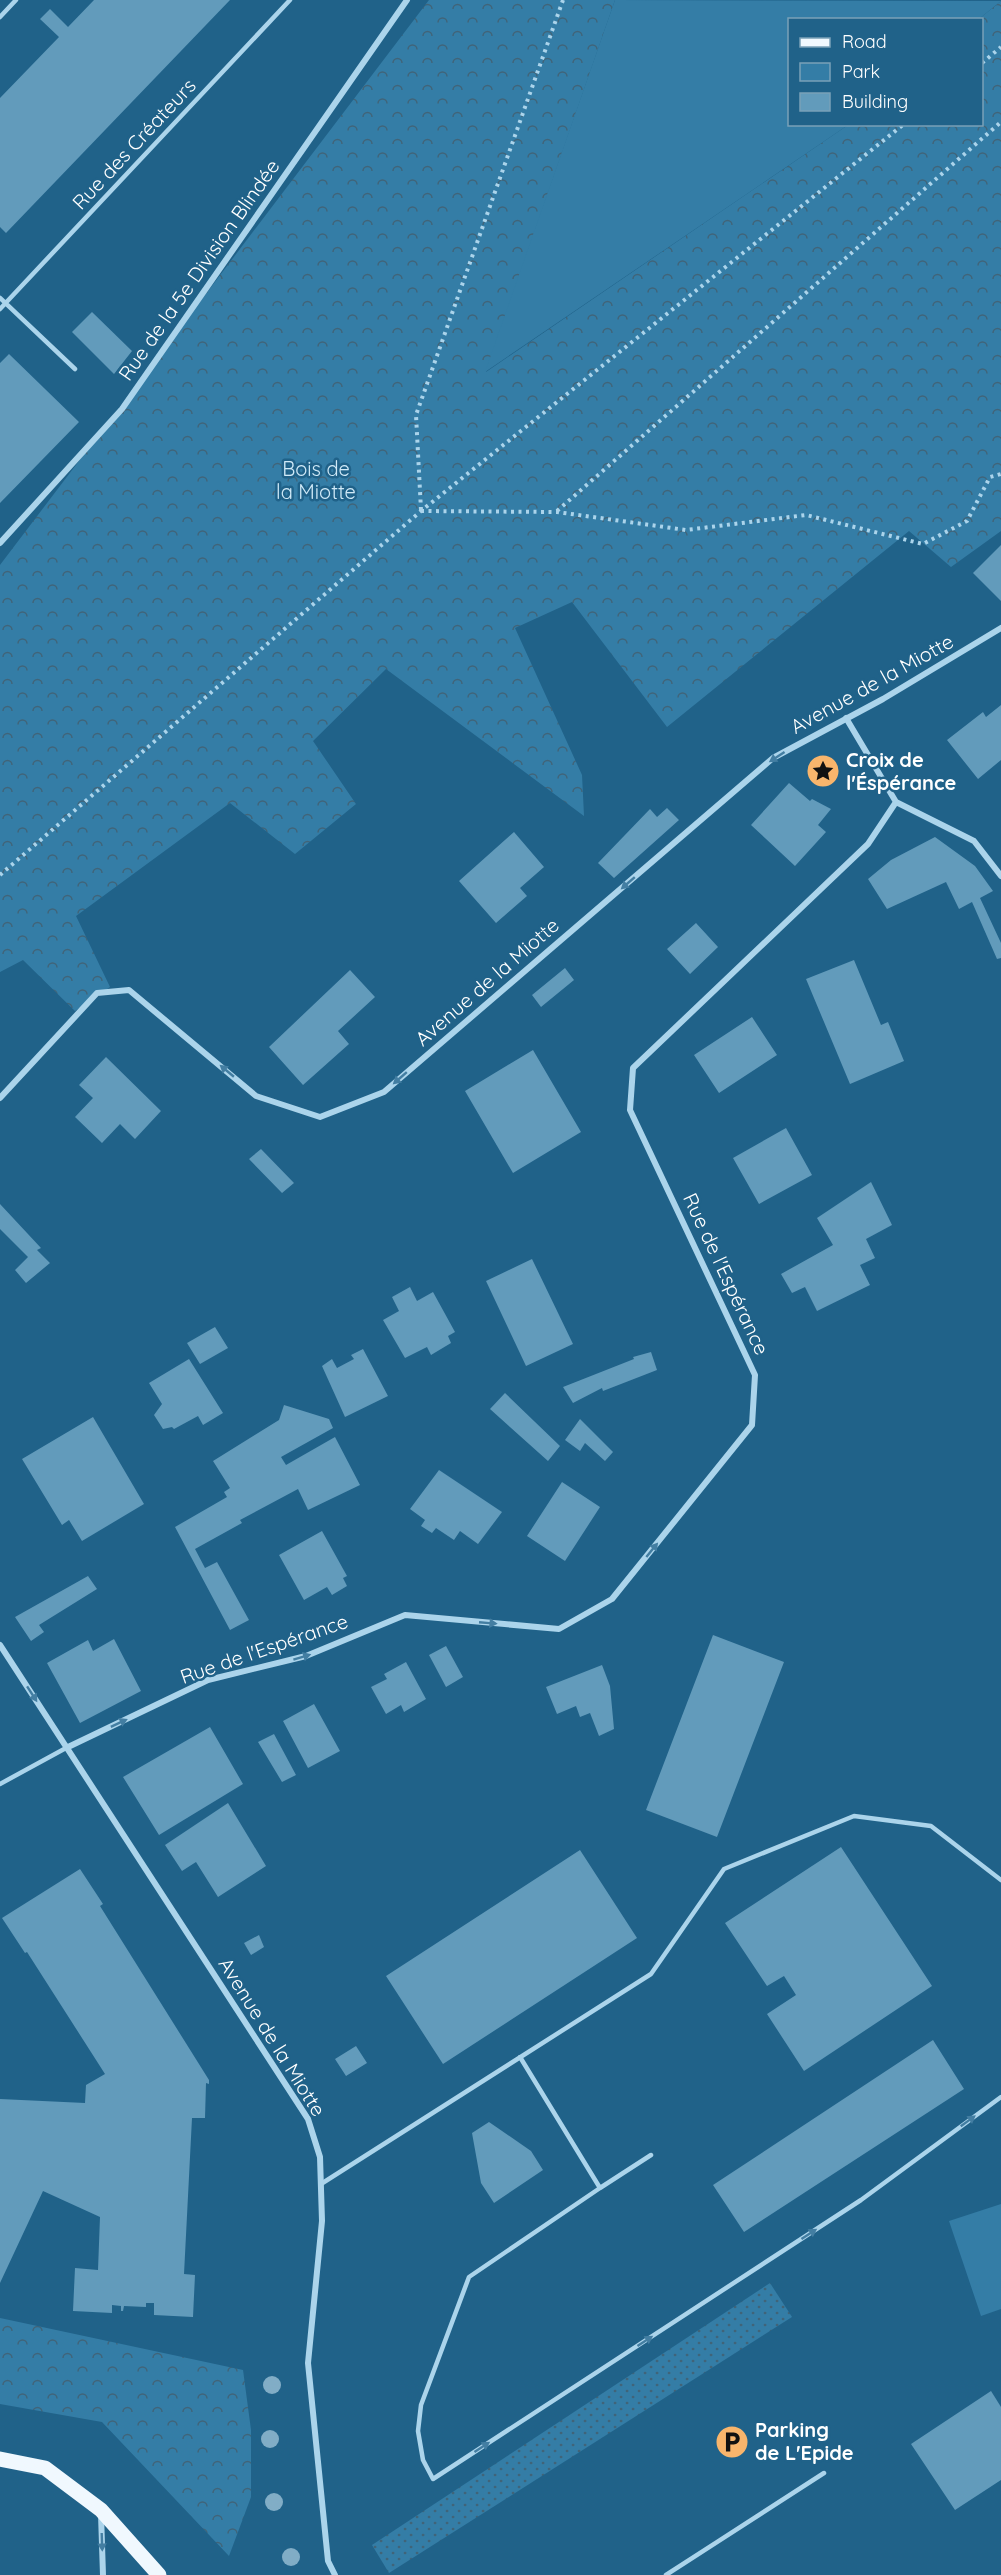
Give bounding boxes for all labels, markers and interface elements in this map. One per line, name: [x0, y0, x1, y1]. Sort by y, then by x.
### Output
legend: [788, 18, 983, 126]
text: Road: [842, 30, 887, 53]
text: Park: [842, 60, 880, 83]
street label: Rue des Créateurs: [67, 73, 201, 214]
text: Building: [842, 90, 908, 113]
street label: Rue de la 5e Division Blindée: [113, 154, 285, 385]
park label: Bois de la Miotte: [276, 456, 356, 504]
street label: Avenue de la Miotte: [786, 628, 958, 739]
place label: Croix de l'Éspérance: [846, 747, 956, 795]
one-way arrow: [768, 752, 785, 763]
place icon: Croix de l'Éspérance: [805, 753, 841, 789]
one-way arrow: [621, 876, 636, 889]
street label: Avenue de la Miotte: [410, 912, 564, 1051]
one-way arrow: [219, 1065, 235, 1078]
one-way arrow: [393, 1071, 408, 1084]
street label: Rue de l'Espérance: [678, 1189, 775, 1359]
one-way arrow: [645, 1542, 658, 1558]
street label: Rue de l'Espérance: [177, 1608, 351, 1689]
one-way arrow: [479, 1618, 498, 1628]
one-way arrow: [293, 1652, 311, 1661]
one-way arrow: [26, 1686, 37, 1702]
one-way arrow: [111, 1718, 128, 1727]
street label: Avenue de la Miotte: [213, 1953, 331, 2121]
one-way arrow: [960, 2116, 975, 2128]
one-way arrow: [801, 2229, 817, 2240]
one-way arrow: [637, 2335, 654, 2346]
place label: Parking de L'Epide: [755, 2417, 854, 2465]
parking icon: Parking de L'Epide: [714, 2424, 750, 2460]
one-way arrow: [474, 2441, 490, 2452]
one-way arrow: [97, 2533, 107, 2552]

